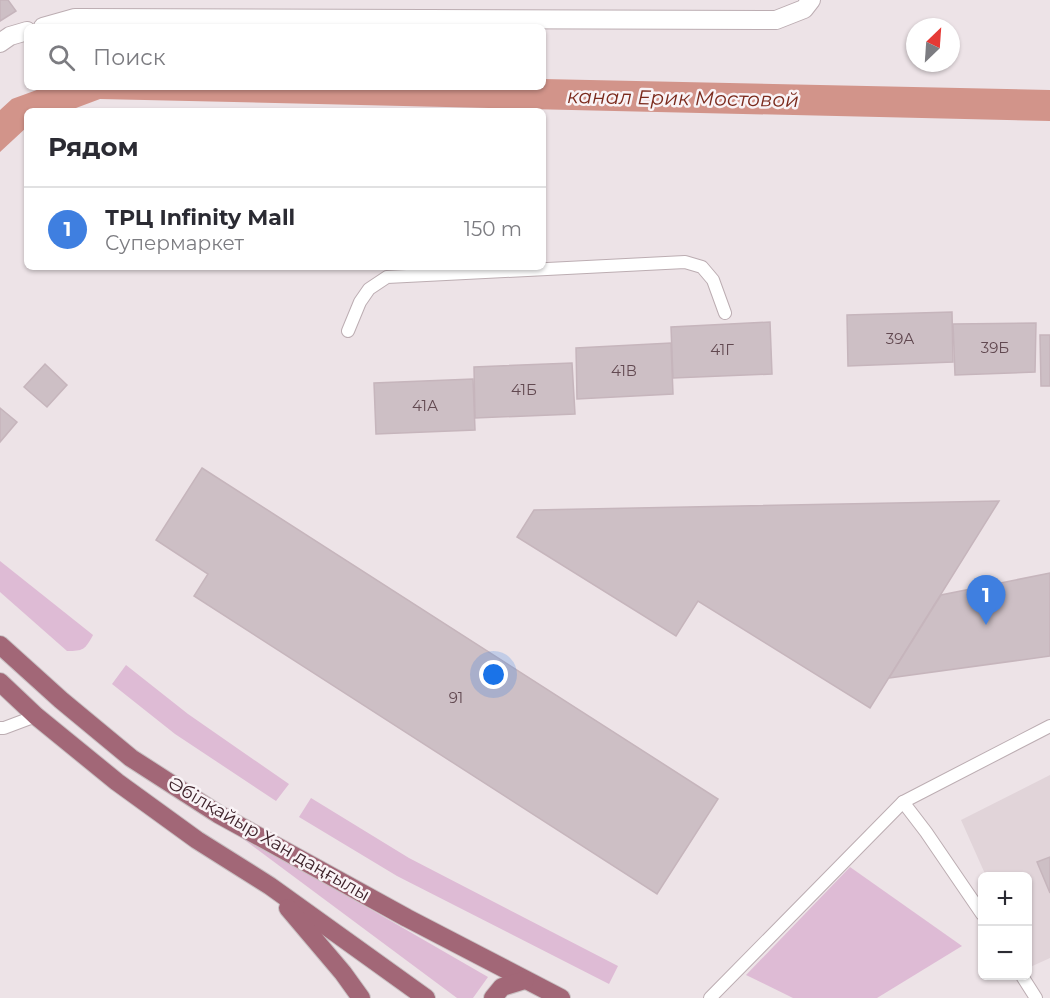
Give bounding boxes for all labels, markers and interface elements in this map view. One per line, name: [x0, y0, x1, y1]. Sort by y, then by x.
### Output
north arrow: [906, 18, 960, 72]
search box: [24, 24, 546, 90]
icon: search: [45, 41, 78, 74]
text: Поиск: [93, 44, 165, 71]
water label: канал Ерик Мостовой: [567, 84, 799, 112]
text: Рядом: [48, 131, 139, 163]
text: ТРЦ Infinity Mall: [105, 204, 295, 231]
text: 1: [64, 217, 71, 241]
text: 150 m: [464, 217, 522, 241]
text: Супермаркет: [105, 231, 244, 255]
house number: 39А: [886, 329, 914, 348]
house number: 39Б: [981, 338, 1009, 357]
house number: 41Г: [710, 340, 734, 359]
house number: 41В: [611, 361, 637, 380]
house number: 41Б: [511, 380, 537, 399]
house number: 41А: [412, 396, 438, 415]
pin: 1: [966, 576, 1006, 625]
your location: [479, 660, 508, 689]
house number: 91: [449, 688, 463, 707]
street label: Әбілқайыр Хан даңғылы: [164, 772, 374, 906]
map controls: [978, 872, 1032, 980]
button: +: [978, 872, 1032, 926]
button: −: [978, 926, 1032, 980]

